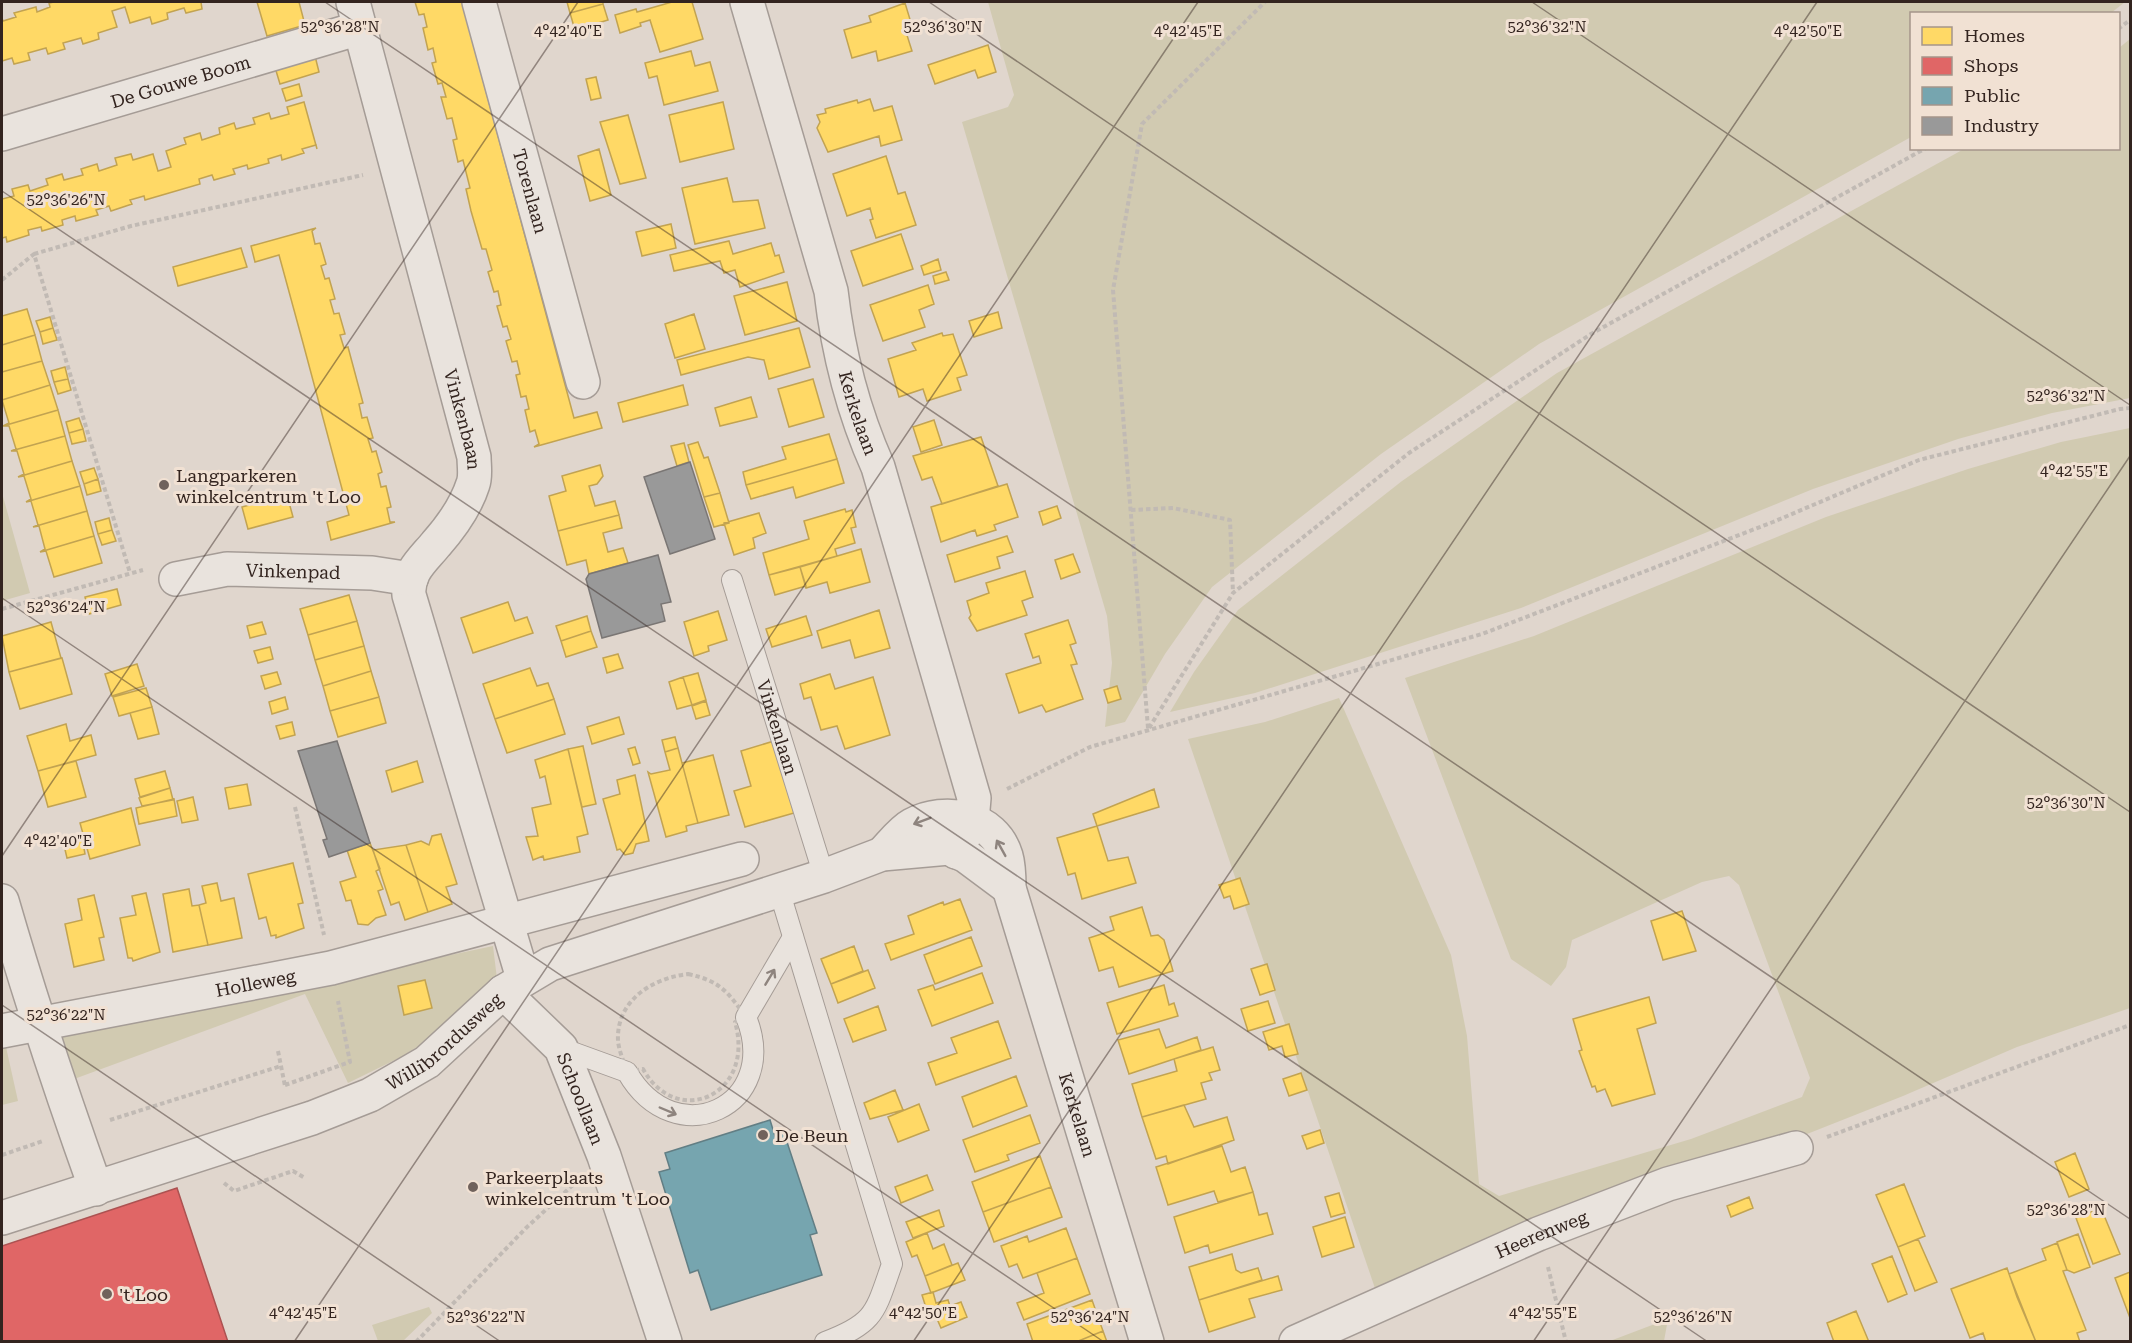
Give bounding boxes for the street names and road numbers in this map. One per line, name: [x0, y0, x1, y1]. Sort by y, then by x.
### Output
street label: De Gouwe Boom: [108, 51, 253, 112]
street label: Torenlaan: [509, 146, 552, 236]
street label: Vinkenbaan: [440, 366, 485, 471]
street label: Kerkelaan: [835, 369, 882, 458]
street label: Vinkenpad: [245, 559, 341, 583]
street label: Vinkenlaan: [753, 677, 802, 777]
street label: Holleweg: [214, 964, 298, 1000]
street label: Willibrordusweg: [382, 987, 507, 1094]
street label: Schoollaan: [553, 1049, 609, 1148]
street label: Kerkelaan: [1055, 1070, 1101, 1160]
street label: Heerenweg: [1492, 1205, 1591, 1262]

